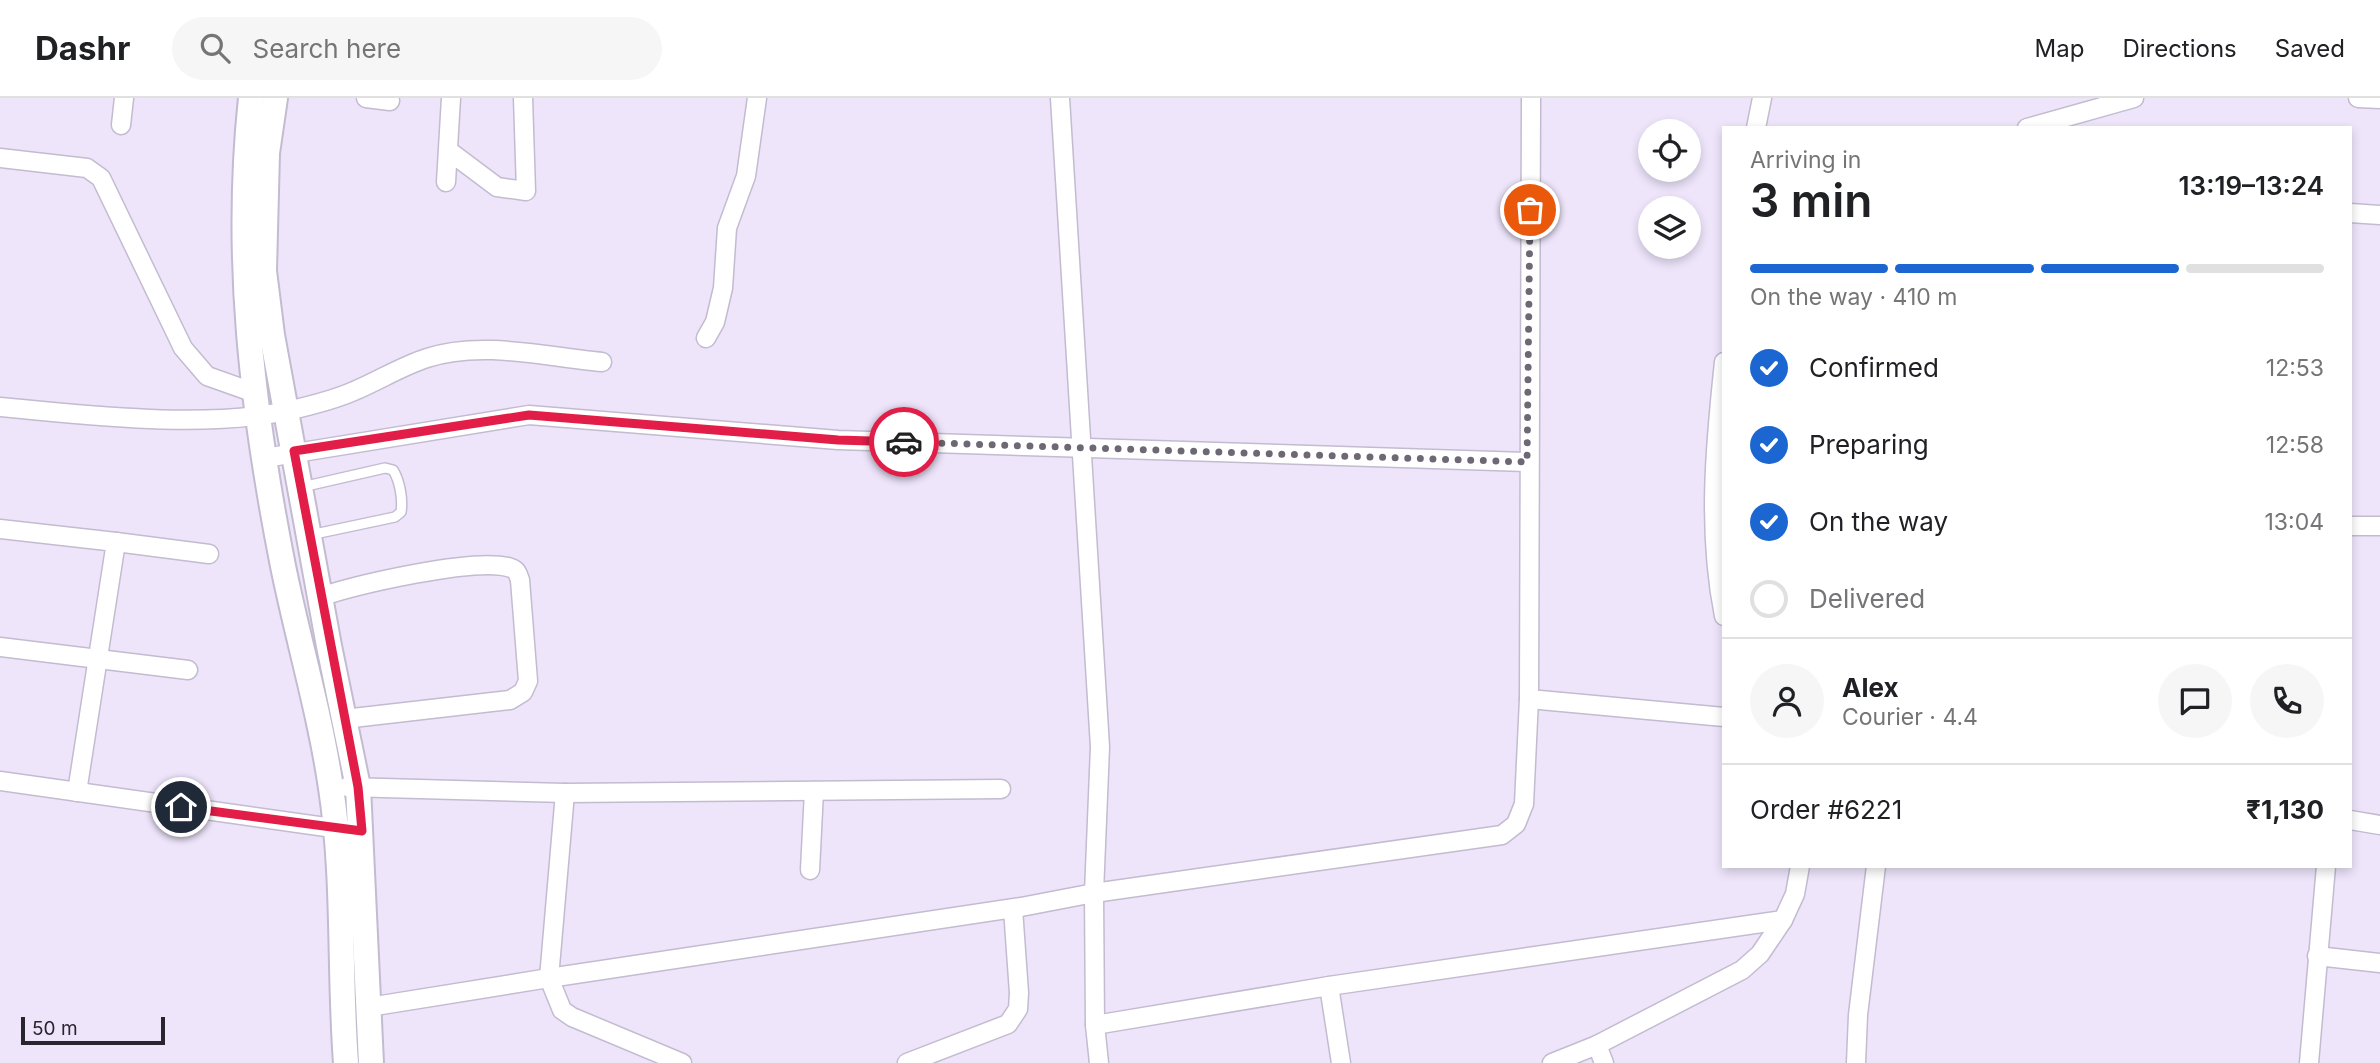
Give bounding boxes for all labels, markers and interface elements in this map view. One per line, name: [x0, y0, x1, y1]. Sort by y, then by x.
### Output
search box: [172, 17, 662, 80]
text: Dashr: [35, 28, 130, 68]
icon: search: [196, 29, 234, 67]
text: Search here: [252, 33, 401, 64]
text: Map: [2035, 34, 2084, 63]
text: Directions: [2122, 34, 2237, 63]
text: Saved: [2275, 34, 2345, 63]
map controls: [1638, 119, 1701, 259]
button: locate: [1638, 119, 1701, 182]
text: Arriving in: [1750, 146, 1861, 174]
text: 13:19–13:24: [2179, 170, 2324, 201]
text: 3 min: [1750, 172, 1872, 228]
pin: [1500, 180, 1560, 240]
icon: bag: [1511, 191, 1549, 229]
button: layers: [1638, 196, 1701, 259]
text: On the way · 410 m: [1750, 283, 1957, 311]
icon: check: [1750, 349, 1788, 387]
text: Confirmed: [1809, 352, 1939, 383]
text: 12:53: [2266, 354, 2324, 382]
courier: [869, 407, 939, 477]
icon: car: [885, 423, 923, 461]
icon: check: [1750, 426, 1788, 464]
text: Preparing: [1809, 429, 1929, 460]
text: 12:58: [2266, 431, 2324, 459]
icon: check: [1750, 503, 1788, 541]
text: On the way: [1809, 506, 1948, 537]
text: 13:04: [2264, 508, 2324, 536]
text: Delivered: [1809, 583, 1925, 614]
button: person: [1750, 664, 1824, 738]
button: chat: [2158, 664, 2232, 738]
button: phone: [2250, 664, 2324, 738]
text: Alex: [1842, 672, 1899, 703]
text: Courier · 4.4: [1842, 703, 1978, 731]
pin: [151, 777, 211, 837]
icon: home: [162, 788, 200, 826]
text: Order #6221: [1750, 794, 1902, 825]
text: ₹1,130: [2246, 794, 2324, 825]
scale bar: [21, 1014, 164, 1046]
text: 50 m: [32, 1017, 78, 1040]

